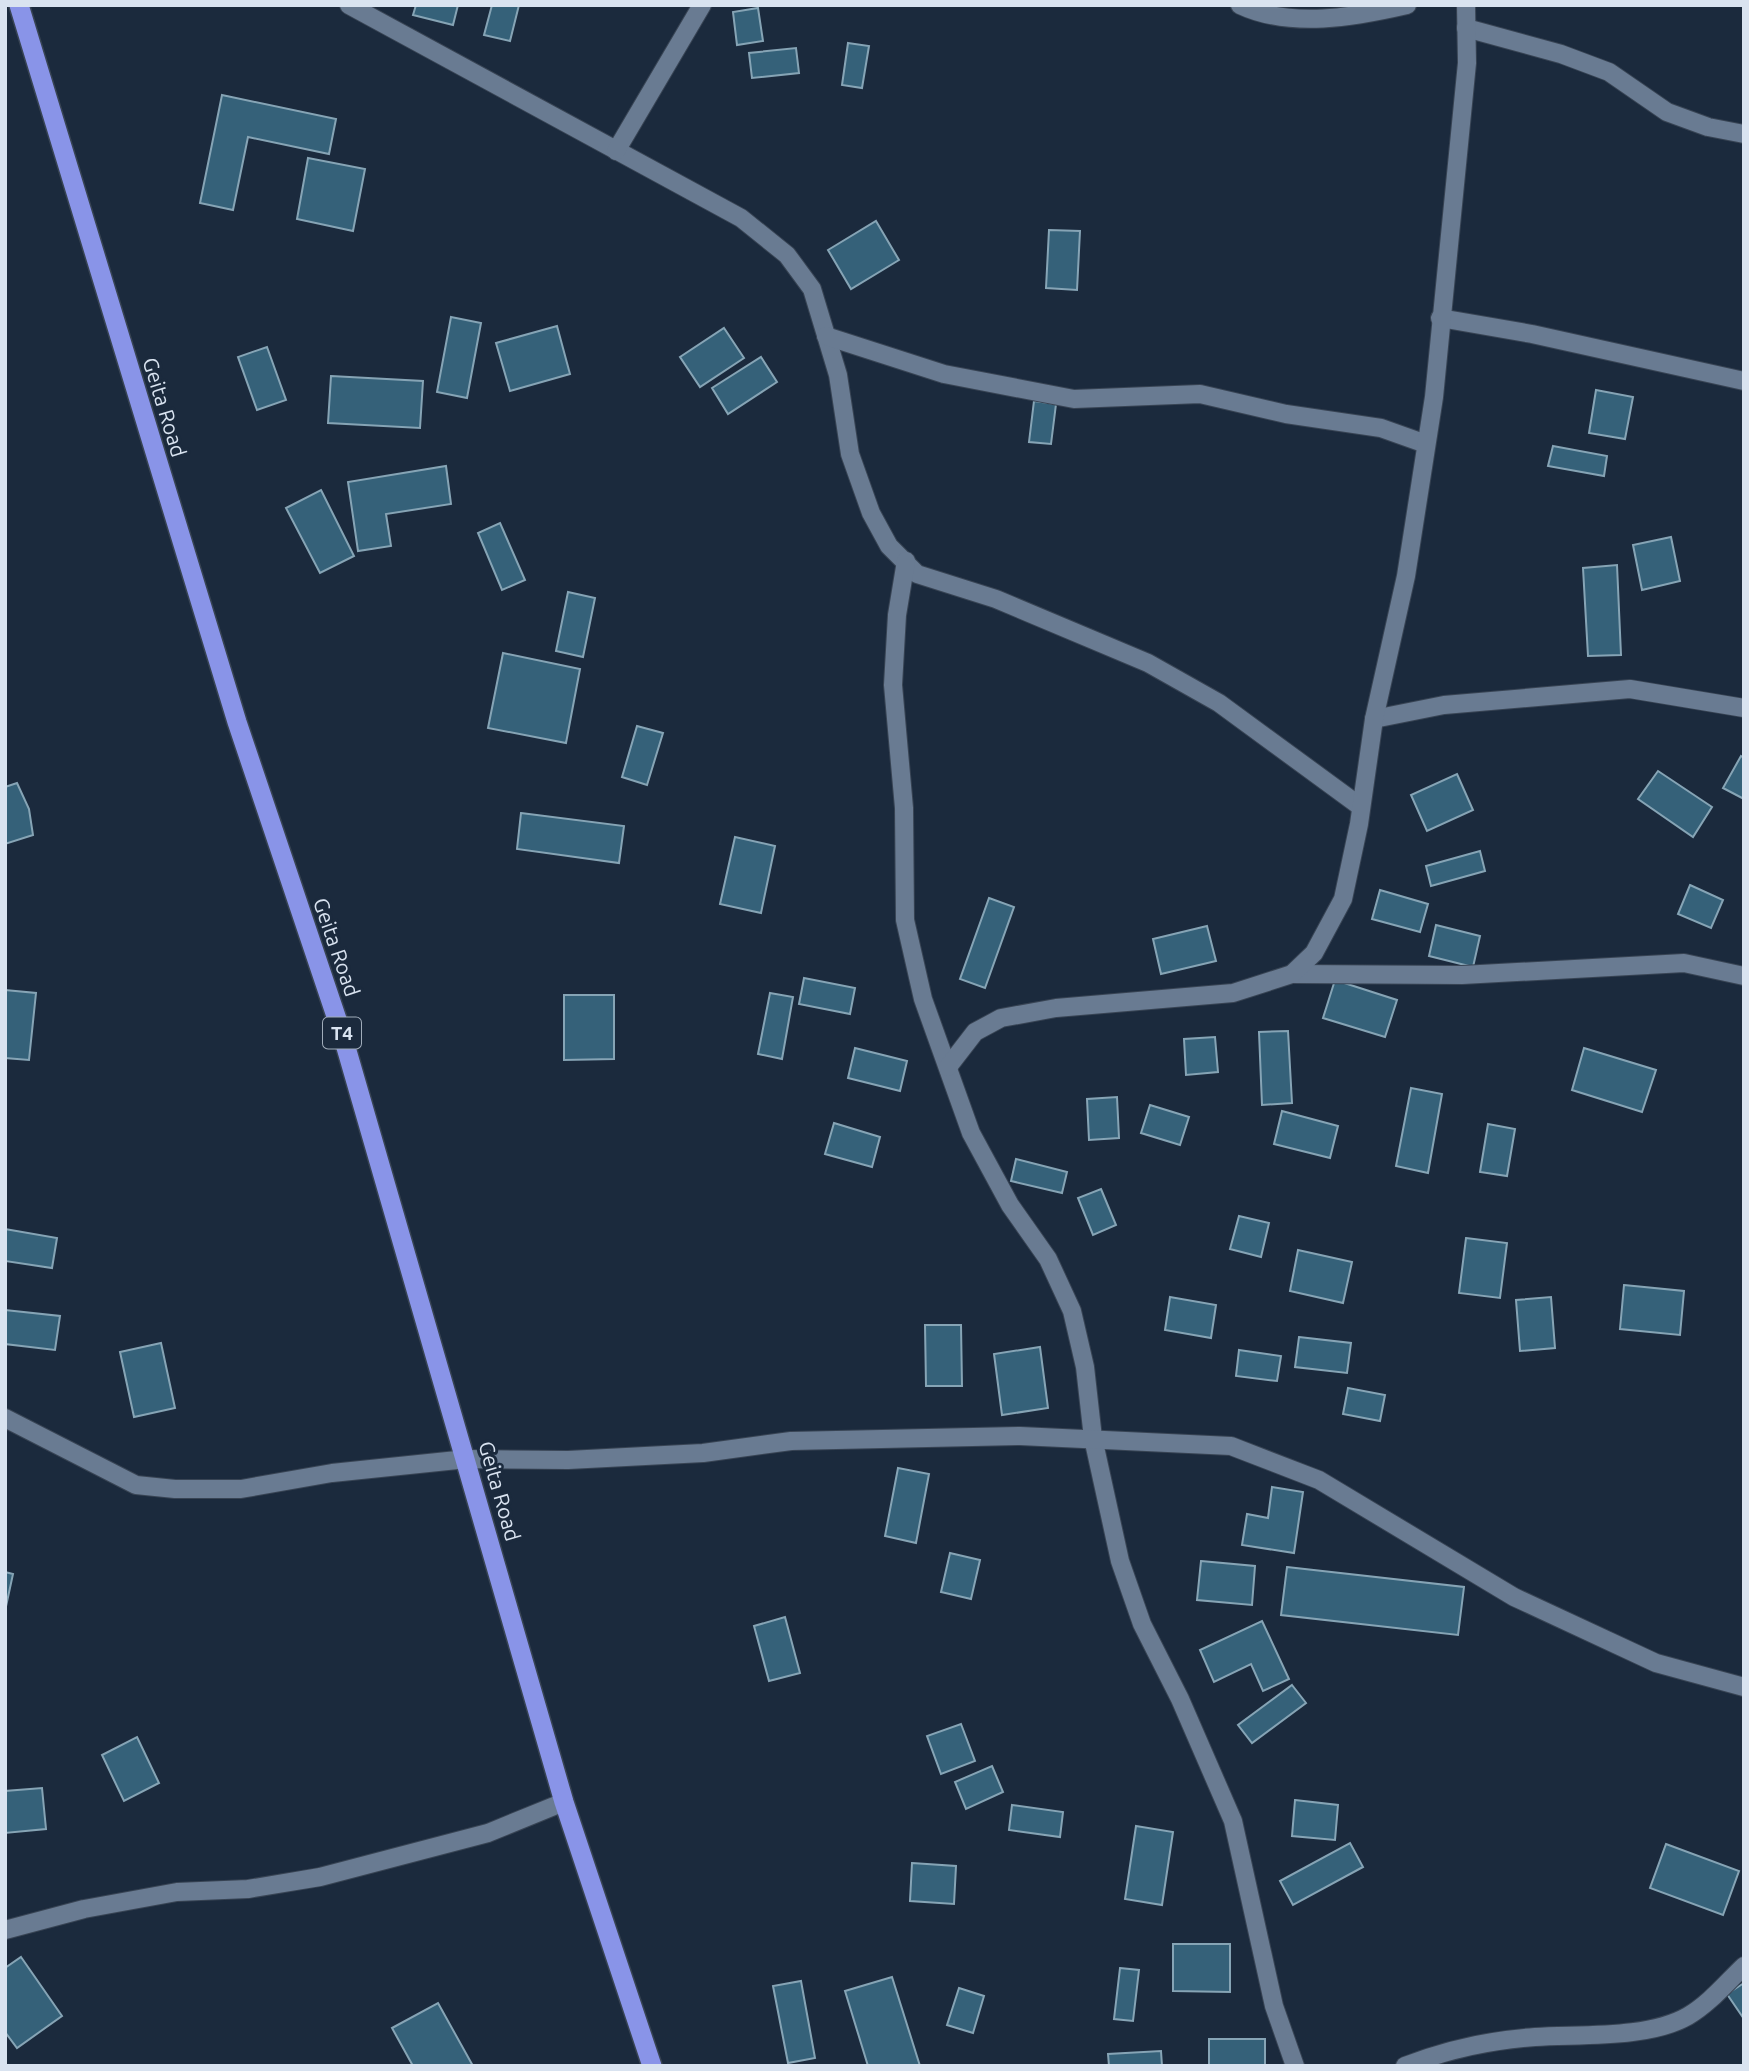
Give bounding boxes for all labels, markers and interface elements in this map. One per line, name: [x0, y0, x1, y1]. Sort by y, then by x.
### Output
street label: Geita Road: [138, 354, 192, 460]
street label: Geita Road: [309, 894, 365, 1000]
road number: T4: [323, 1018, 361, 1049]
street label: Geita Road: [474, 1438, 526, 1544]

